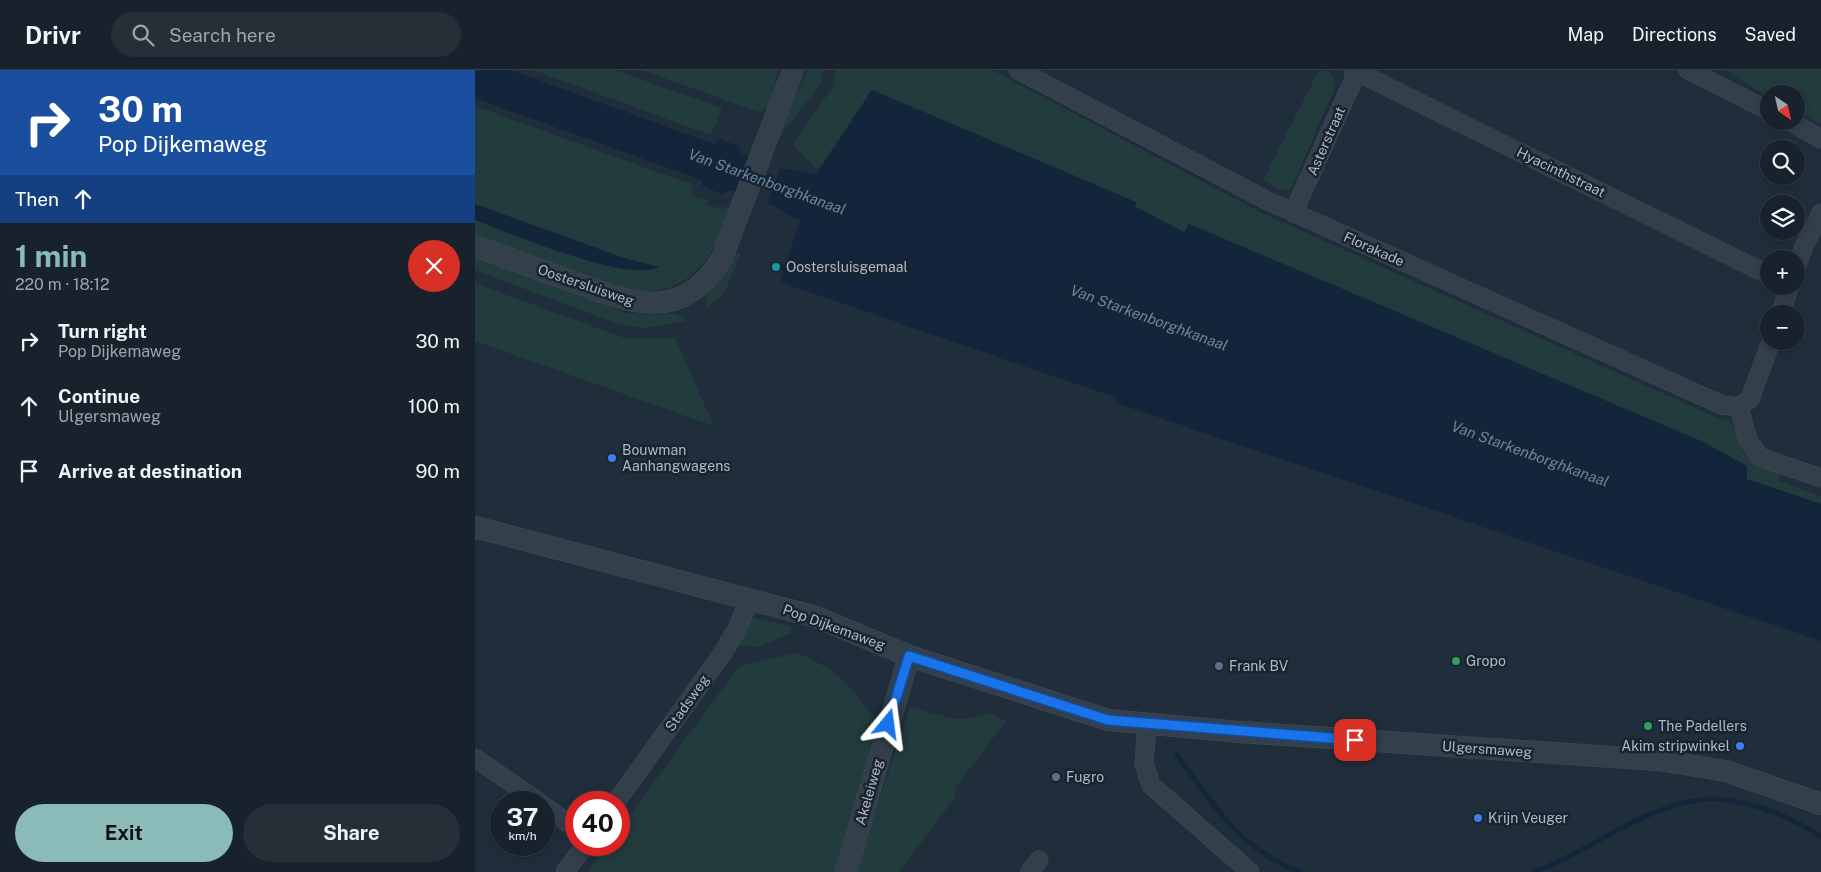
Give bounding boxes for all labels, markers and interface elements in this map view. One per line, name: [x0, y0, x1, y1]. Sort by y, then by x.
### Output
search box: [111, 12, 461, 57]
text: Drivr: [25, 21, 81, 49]
icon: search: [129, 21, 157, 49]
text: Search here: [169, 24, 276, 46]
text: Map: [1567, 24, 1604, 45]
text: Directions: [1632, 24, 1717, 45]
text: Saved: [1745, 24, 1796, 45]
north arrow: [1760, 85, 1805, 130]
map controls: [1760, 85, 1805, 350]
text: 30 m: [98, 89, 183, 130]
icon: right: [15, 90, 80, 155]
street label: Asterstraat: [1304, 104, 1348, 178]
text: Pop Dijkemaweg: [98, 131, 267, 157]
button: search: [1760, 140, 1805, 185]
street label: Hyacinthstraat: [1514, 144, 1608, 200]
water label: Van Starkenborghkanaal: [686, 145, 848, 218]
icon: ahead: [69, 185, 97, 213]
text: Then: [15, 188, 59, 210]
button: layers: [1760, 195, 1805, 240]
street label: Florakade: [1341, 229, 1407, 270]
text: 1 min: [15, 238, 87, 274]
button: close: [408, 240, 460, 292]
button: +: [1760, 250, 1805, 295]
place label: Oostersluisgemaal: [786, 259, 908, 275]
street label: Oostersluisweg: [536, 261, 637, 309]
marker: Oostersluisgemaal: [770, 261, 782, 273]
text: 220 m · 18:12: [15, 275, 109, 294]
water label: Van Starkenborghkanaal: [1068, 281, 1230, 354]
button: −: [1760, 305, 1805, 350]
text: Turn right: [58, 320, 147, 342]
icon: right: [15, 327, 43, 355]
text: 30 m: [415, 330, 460, 352]
text: Pop Dijkemaweg: [58, 342, 181, 361]
text: Continue: [58, 385, 140, 407]
icon: ahead: [15, 392, 43, 420]
text: 100 m: [408, 395, 460, 417]
text: Ulgersmaweg: [58, 407, 161, 426]
water label: Van Starkenborghkanaal: [1449, 417, 1611, 490]
place label: Bouwman Aanhangwagens: [622, 442, 730, 474]
marker: Bouwman Aanhangwagens: [606, 452, 618, 464]
icon: arrive: [15, 457, 43, 485]
text: Arrive at destination: [58, 460, 242, 482]
text: 90 m: [416, 460, 460, 482]
street label: Pop Dijkemaweg: [781, 601, 888, 653]
place label: Gropo: [1466, 653, 1506, 669]
marker: Gropo: [1450, 655, 1462, 667]
place label: Frank BV: [1229, 658, 1289, 674]
marker: Frank BV: [1213, 660, 1225, 672]
street label: Stadsweg: [662, 672, 712, 734]
position arrow: [861, 697, 913, 749]
place label: The Padellers: [1658, 718, 1747, 734]
pin: [1334, 719, 1376, 761]
marker: The Padellers: [1642, 720, 1654, 732]
icon: arrive: [1341, 726, 1369, 754]
street label: Ulgersmaweg: [1441, 738, 1533, 760]
place label: Akim stripwinkel: [1621, 738, 1730, 754]
marker: Akim stripwinkel: [1734, 740, 1746, 752]
street label: Akeleiweg: [852, 757, 886, 827]
place label: Fugro: [1066, 769, 1104, 785]
marker: Fugro: [1050, 771, 1062, 783]
speed limit sign: 40: [565, 791, 630, 856]
text: 37: [507, 802, 538, 832]
button: Exit: [15, 804, 233, 862]
button: Share: [243, 804, 460, 862]
place label: Krijn Veuger: [1488, 810, 1568, 826]
marker: Krijn Veuger: [1472, 812, 1484, 824]
text: km/h: [508, 829, 537, 843]

